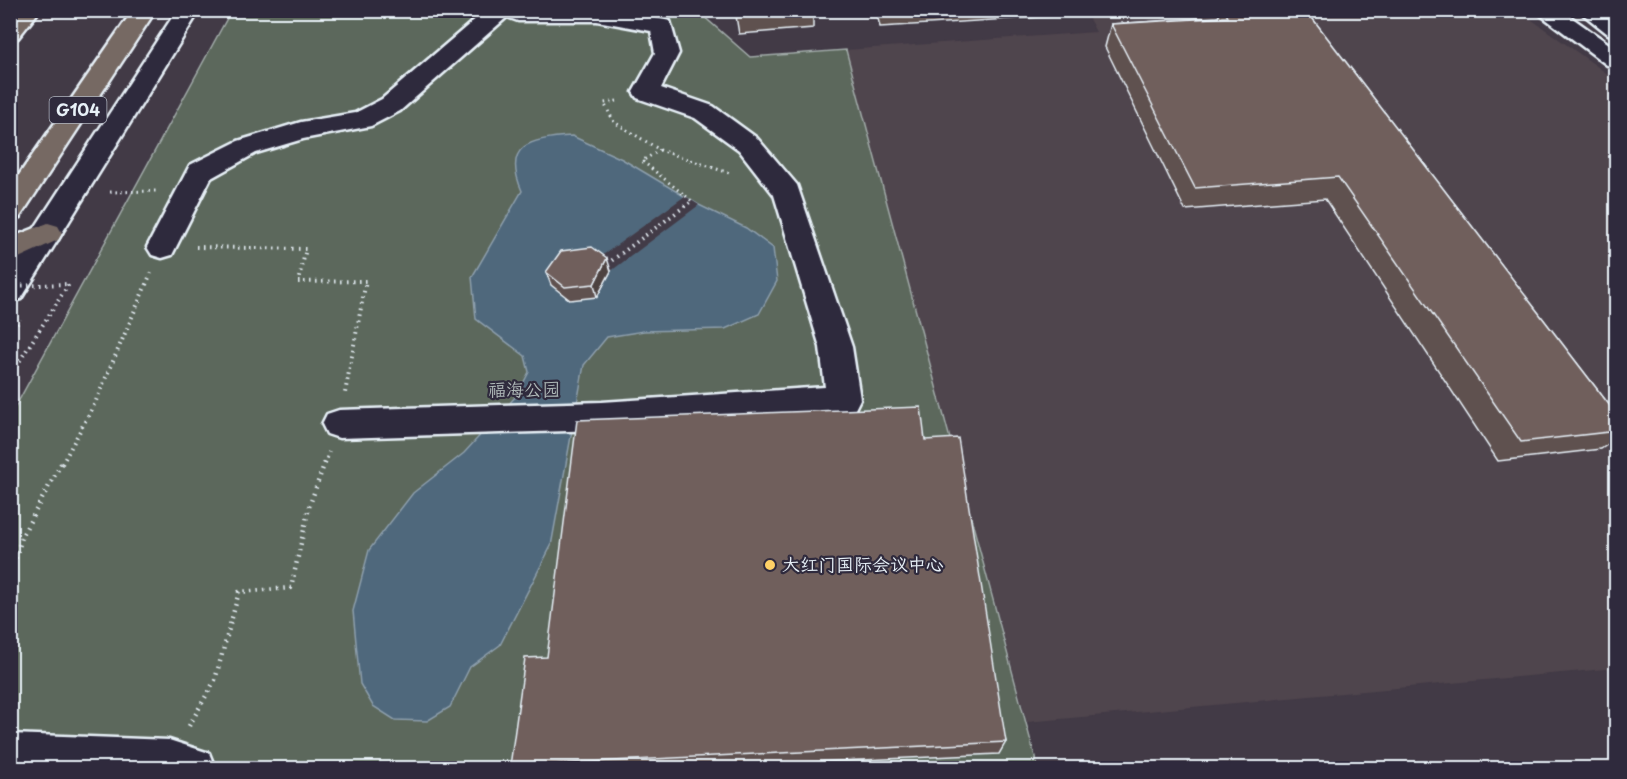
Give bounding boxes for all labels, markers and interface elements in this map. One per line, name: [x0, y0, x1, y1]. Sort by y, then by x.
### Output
road number: G104: [50, 97, 106, 123]
park label: 福海公园: [488, 375, 560, 402]
place label: 大红门国际会议中心: [782, 550, 944, 577]
marker: 大红门国际会议中心: [763, 558, 777, 572]

